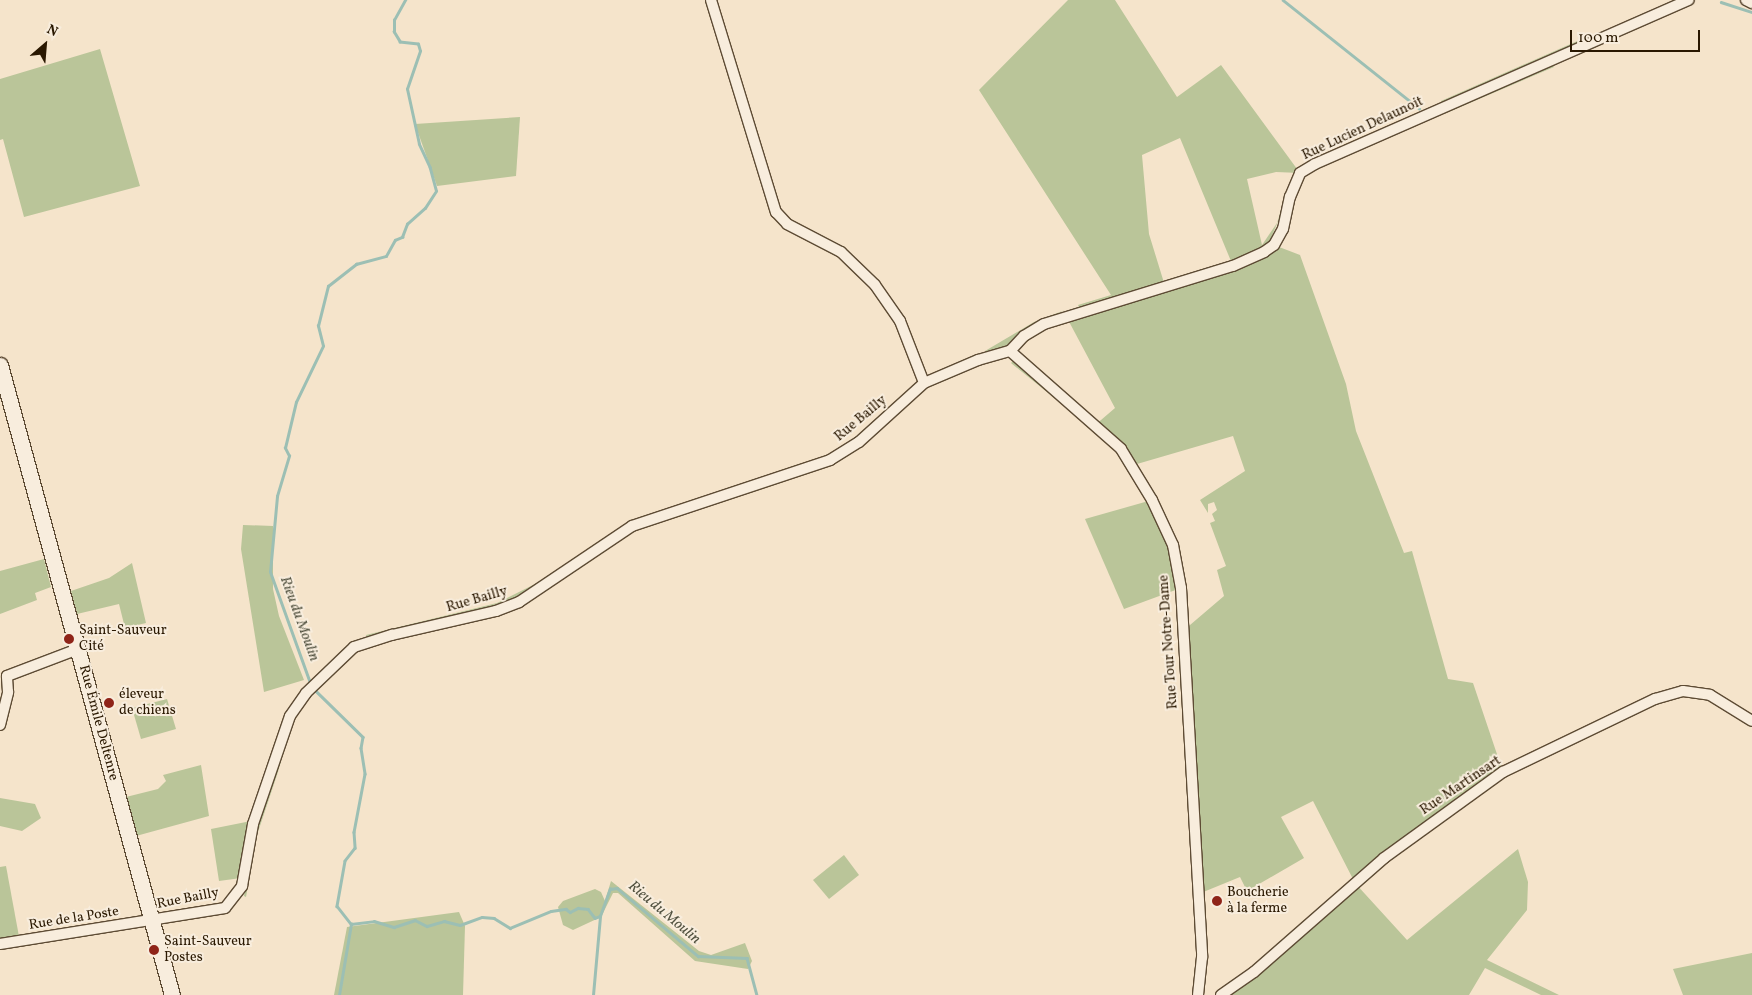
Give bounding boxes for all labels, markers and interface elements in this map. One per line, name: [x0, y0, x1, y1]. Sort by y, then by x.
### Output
north arrow: [20, 20, 70, 70]
text: N: [43, 20, 61, 42]
scale bar: [1572, 20, 1702, 52]
text: 100 m: [1578, 28, 1618, 49]
street label: Rue Lucien Delaunoit: [1300, 94, 1426, 164]
street label: Rue Bailly: [832, 392, 890, 446]
water label: Rieu du Moulin: [275, 574, 323, 664]
street label: Rue Tour Notre-Dame: [1156, 574, 1182, 710]
street label: Rue Bailly: [445, 583, 509, 617]
place label: Saint-Sauveur Cité: [79, 623, 167, 656]
marker: Saint-Sauveur Cité: [63, 633, 75, 645]
street label: Rue Émile Deltenre: [75, 663, 121, 783]
place label: éleveur de chiens: [119, 687, 176, 720]
marker: éleveur de chiens: [103, 697, 115, 709]
street label: Rue Martinsart: [1417, 753, 1505, 819]
water label: Rieu du Moulin: [624, 877, 704, 949]
street label: Rue Bailly: [156, 885, 220, 913]
place label: Boucherie à la ferme: [1227, 885, 1289, 918]
marker: Boucherie à la ferme: [1211, 895, 1223, 907]
street label: Rue de la Poste: [28, 904, 120, 934]
place label: Saint-Sauveur Postes: [164, 934, 252, 966]
marker: Saint-Sauveur Postes: [148, 944, 160, 956]

